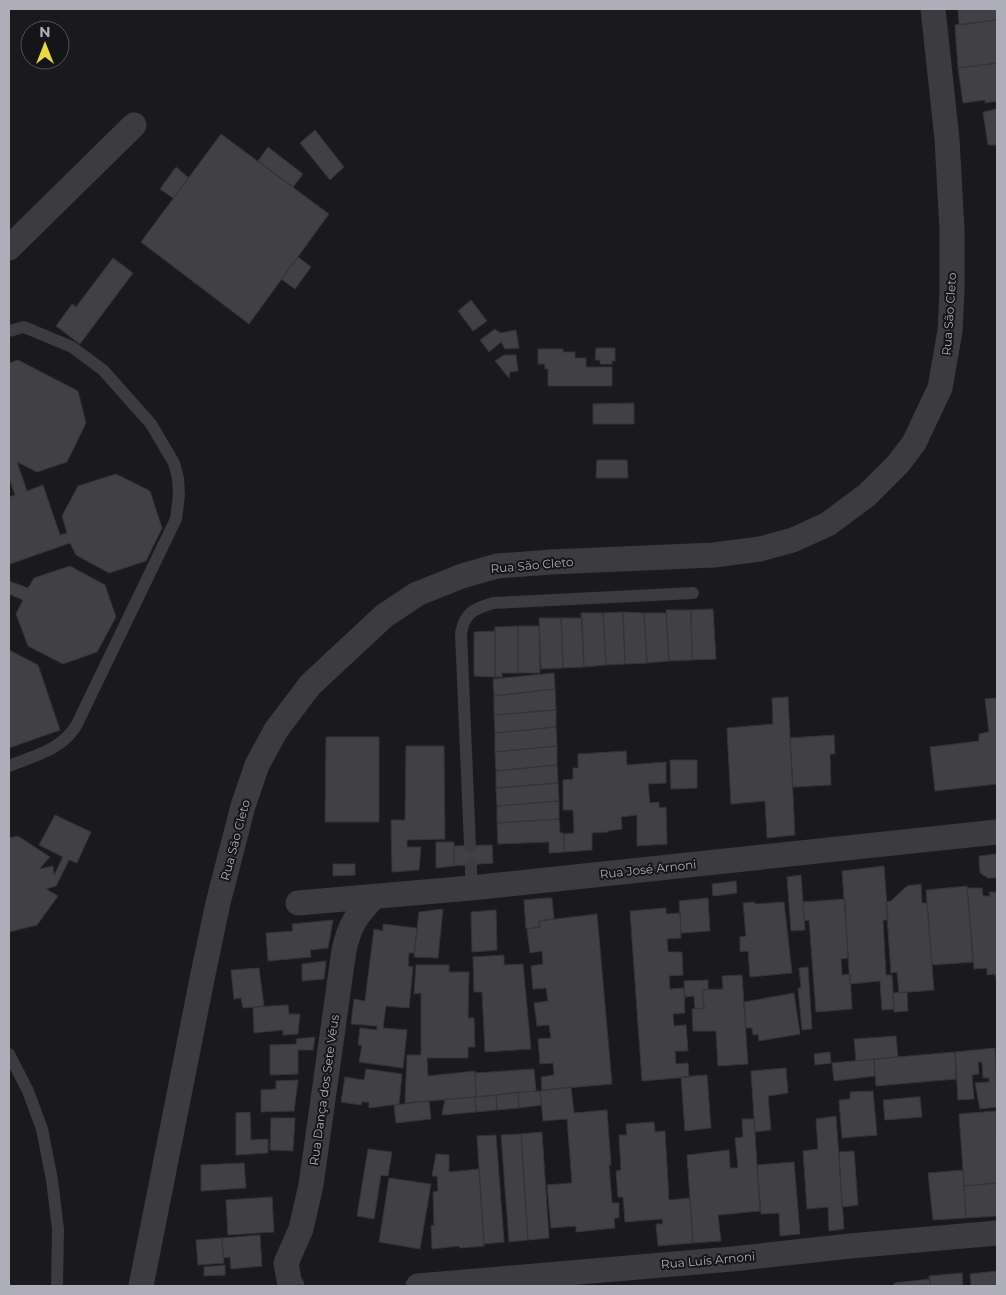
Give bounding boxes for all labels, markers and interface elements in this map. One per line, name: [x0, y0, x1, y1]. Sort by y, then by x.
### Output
north arrow: [20, 20, 70, 70]
text: N: [39, 23, 51, 41]
street label: Rua São Cleto: [939, 272, 959, 356]
street label: Rua São Cleto: [490, 554, 574, 576]
street label: Rua São Cleto: [217, 798, 253, 882]
street label: Rua José Arnoni: [599, 856, 697, 882]
street label: Rua Dança dos Sete Véus: [306, 1013, 342, 1166]
street label: Rua Luís Arnoni: [660, 1248, 756, 1272]

